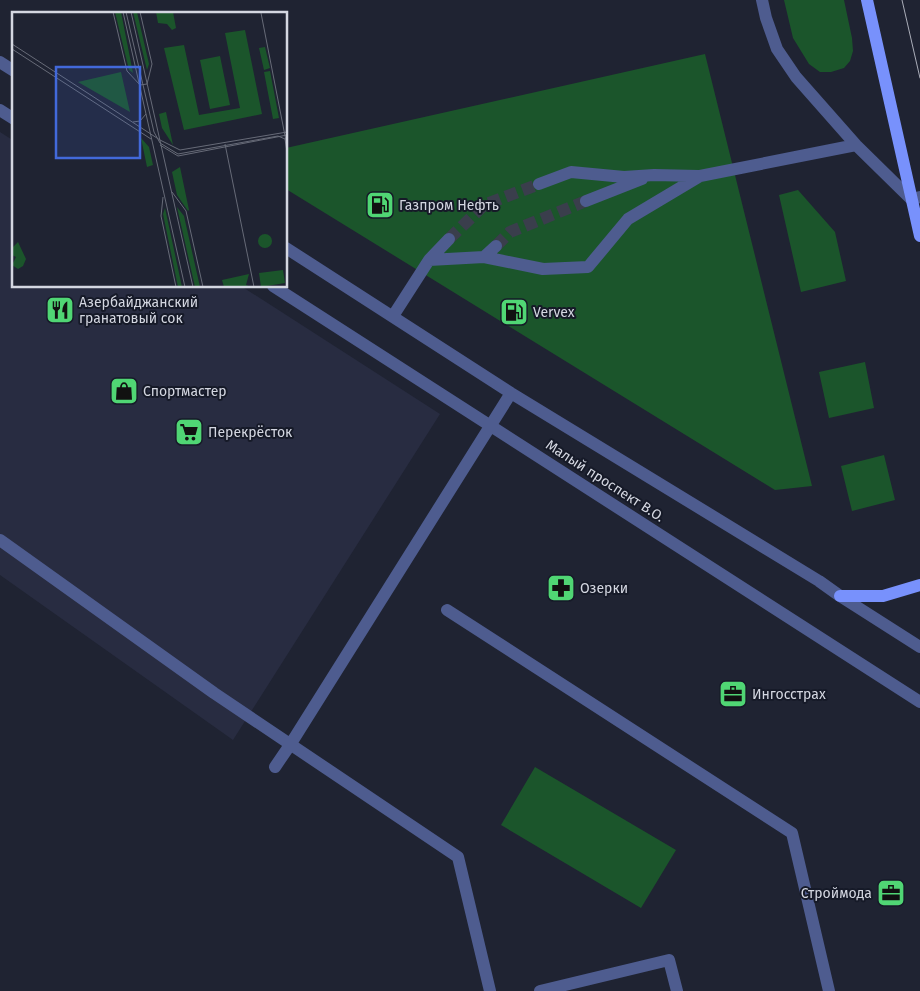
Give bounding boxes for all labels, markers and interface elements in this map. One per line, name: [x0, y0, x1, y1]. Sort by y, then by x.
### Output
inset map: [12, 12, 288, 288]
fuel station icon: Газпром Нефть: [365, 190, 395, 220]
place label: Газпром Нефть: [399, 197, 499, 214]
place label: Азербайджанский гранатовый сок: [79, 294, 198, 327]
restaurant icon: Азербайджанский гранатовый сок: [45, 295, 75, 325]
fuel station icon: Vervex: [499, 297, 529, 327]
place label: Vervex: [533, 304, 575, 321]
shop icon: Спортмастер: [109, 376, 139, 406]
place label: Спортмастер: [143, 383, 227, 400]
supermarket icon: Перекрёсток: [174, 417, 204, 447]
place label: Перекрёсток: [208, 424, 293, 441]
street label: Малый проспект В.О.: [543, 436, 667, 526]
pharmacy icon: Озерки: [546, 573, 576, 603]
place label: Озерки: [580, 580, 628, 597]
office icon: Ингосстрах: [718, 679, 748, 709]
place label: Ингосстрах: [752, 686, 826, 703]
office icon: Строймода: [876, 878, 906, 908]
place label: Строймода: [801, 885, 872, 902]

